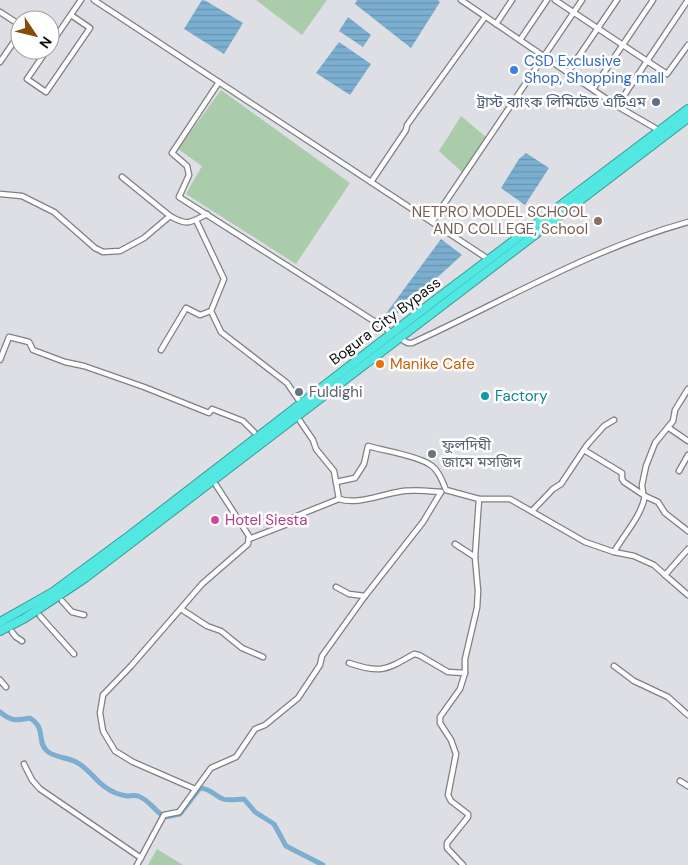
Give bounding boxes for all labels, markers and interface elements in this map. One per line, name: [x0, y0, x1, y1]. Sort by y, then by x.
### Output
north arrow: [10, 10, 60, 60]
text: N: [35, 33, 56, 52]
place label: CSD Exclusive Shop, Shopping mall: [524, 51, 664, 88]
marker: CSD Exclusive Shop, Shopping mall: [508, 64, 520, 76]
place label: ট্রাস্ট ব্যাংক লিমিটেড এটিএম: [476, 92, 647, 112]
marker: ট্রাস্ট ব্যাংক লিমিটেড এটিএম: [650, 96, 662, 108]
place label: NETPRO MODEL SCHOOL AND COLLEGE, School: [412, 202, 588, 239]
marker: NETPRO MODEL SCHOOL AND COLLEGE, School: [592, 215, 604, 227]
street label: Bogura City Bypass: [325, 272, 445, 370]
place label: Manike Cafe: [390, 354, 475, 374]
marker: Manike Cafe: [374, 358, 386, 370]
place label: Fuldighi: [309, 382, 363, 402]
marker: Fuldighi: [293, 386, 305, 398]
place label: Factory: [495, 386, 548, 406]
marker: Factory: [479, 390, 491, 402]
place label: ফুলদিঘী জামে মসজিদ: [441, 435, 522, 472]
marker: ফুলদিঘী জামে মসজিদ: [426, 448, 438, 460]
place label: Hotel Siesta: [225, 510, 307, 530]
marker: Hotel Siesta: [209, 514, 221, 526]

